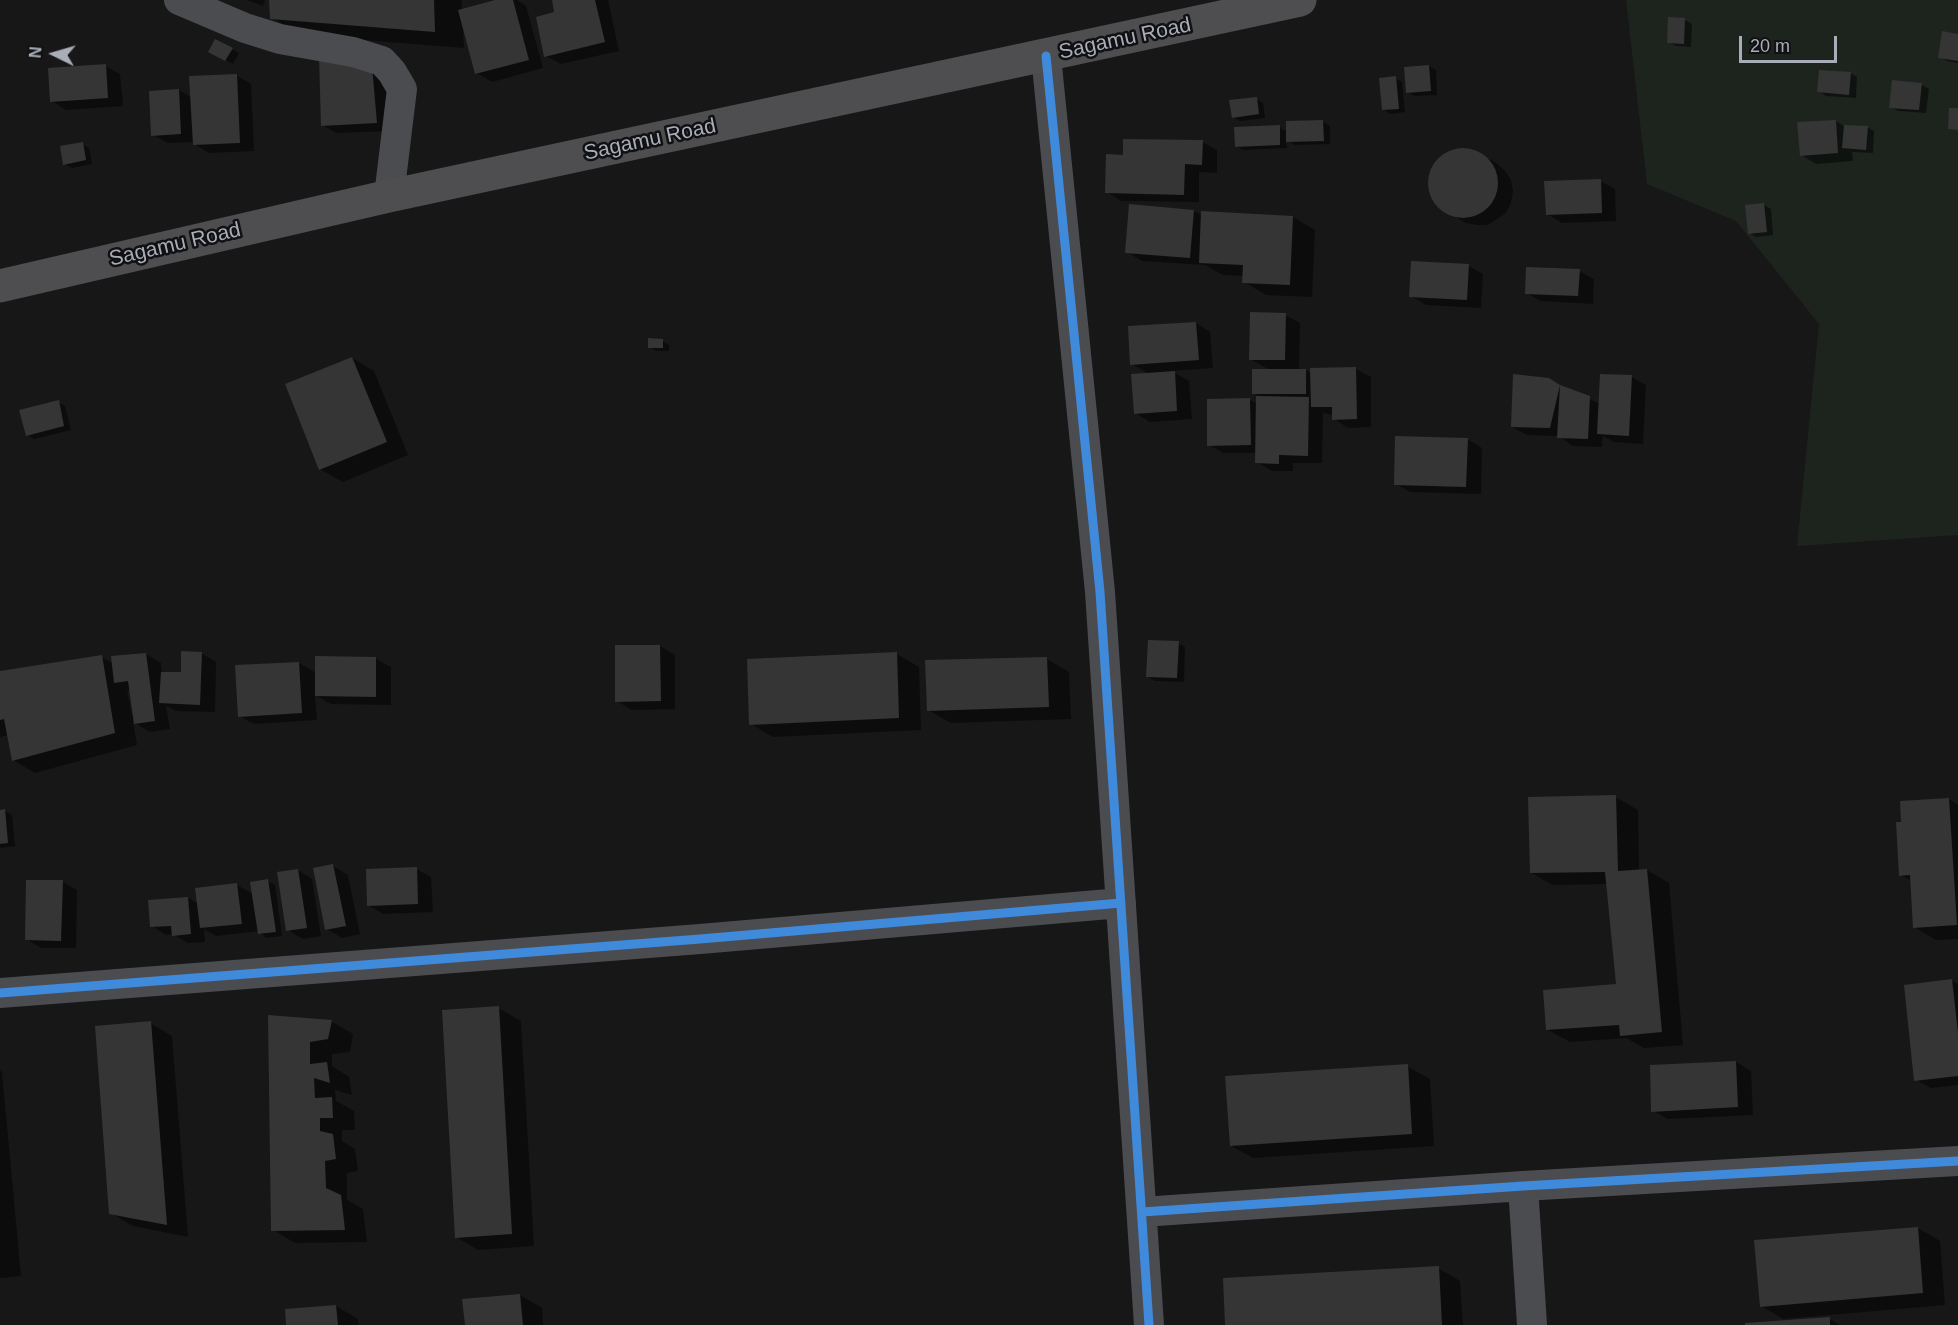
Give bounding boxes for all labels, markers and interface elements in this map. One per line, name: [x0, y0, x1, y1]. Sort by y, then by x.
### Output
street label: Sagamu Road: [1057, 13, 1193, 65]
north arrow: [24, 24, 84, 84]
scale bar: [1742, 24, 1840, 62]
text: 20 m: [1750, 36, 1790, 56]
text: N: [27, 46, 45, 59]
street label: Sagamu Road: [582, 114, 718, 166]
street label: Sagamu Road: [107, 218, 243, 272]

